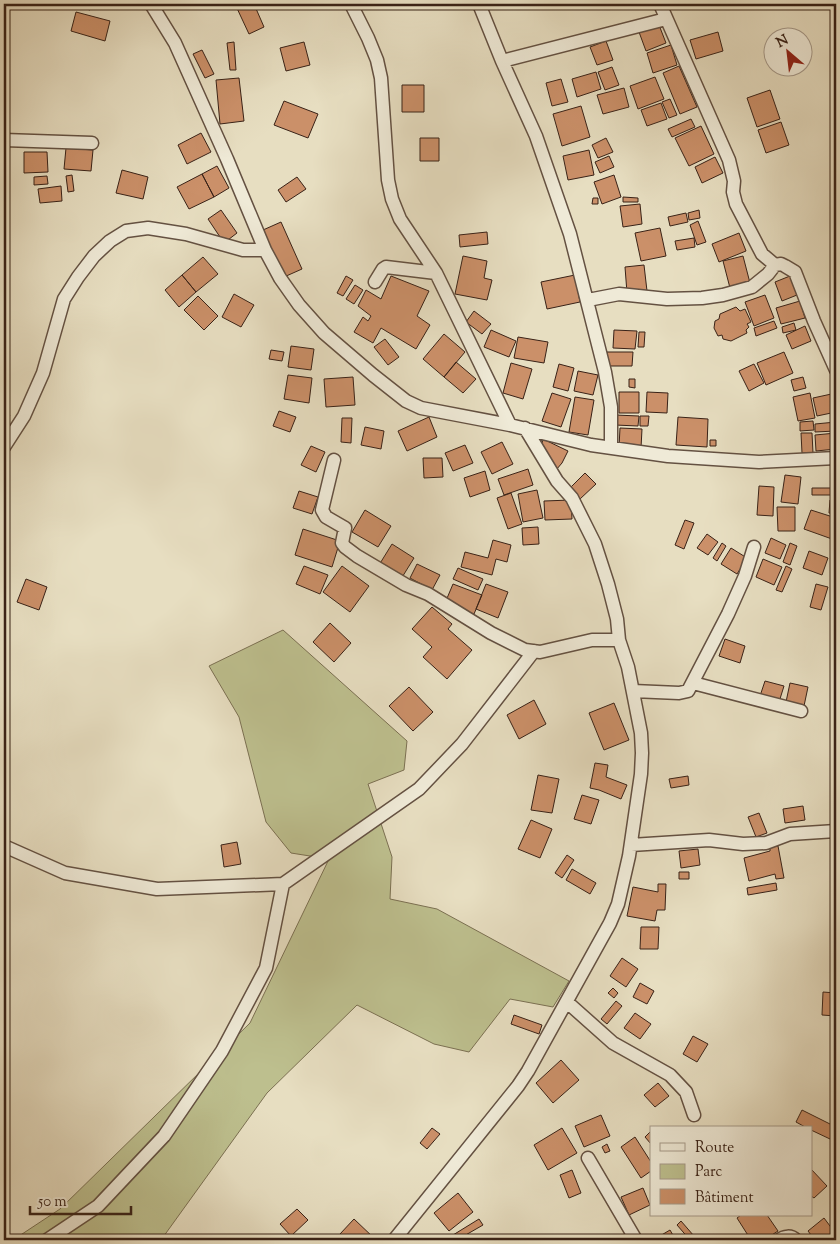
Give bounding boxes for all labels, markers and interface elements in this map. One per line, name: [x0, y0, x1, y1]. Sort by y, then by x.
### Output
north arrow: [762, 28, 812, 78]
text: N: [773, 31, 792, 54]
legend: [650, 1126, 812, 1216]
text: Route: [695, 1138, 734, 1159]
text: Parc: [695, 1162, 723, 1183]
scale bar: [30, 1184, 131, 1216]
text: Bâtiment: [695, 1188, 754, 1209]
text: 50 m: [37, 1192, 67, 1213]

